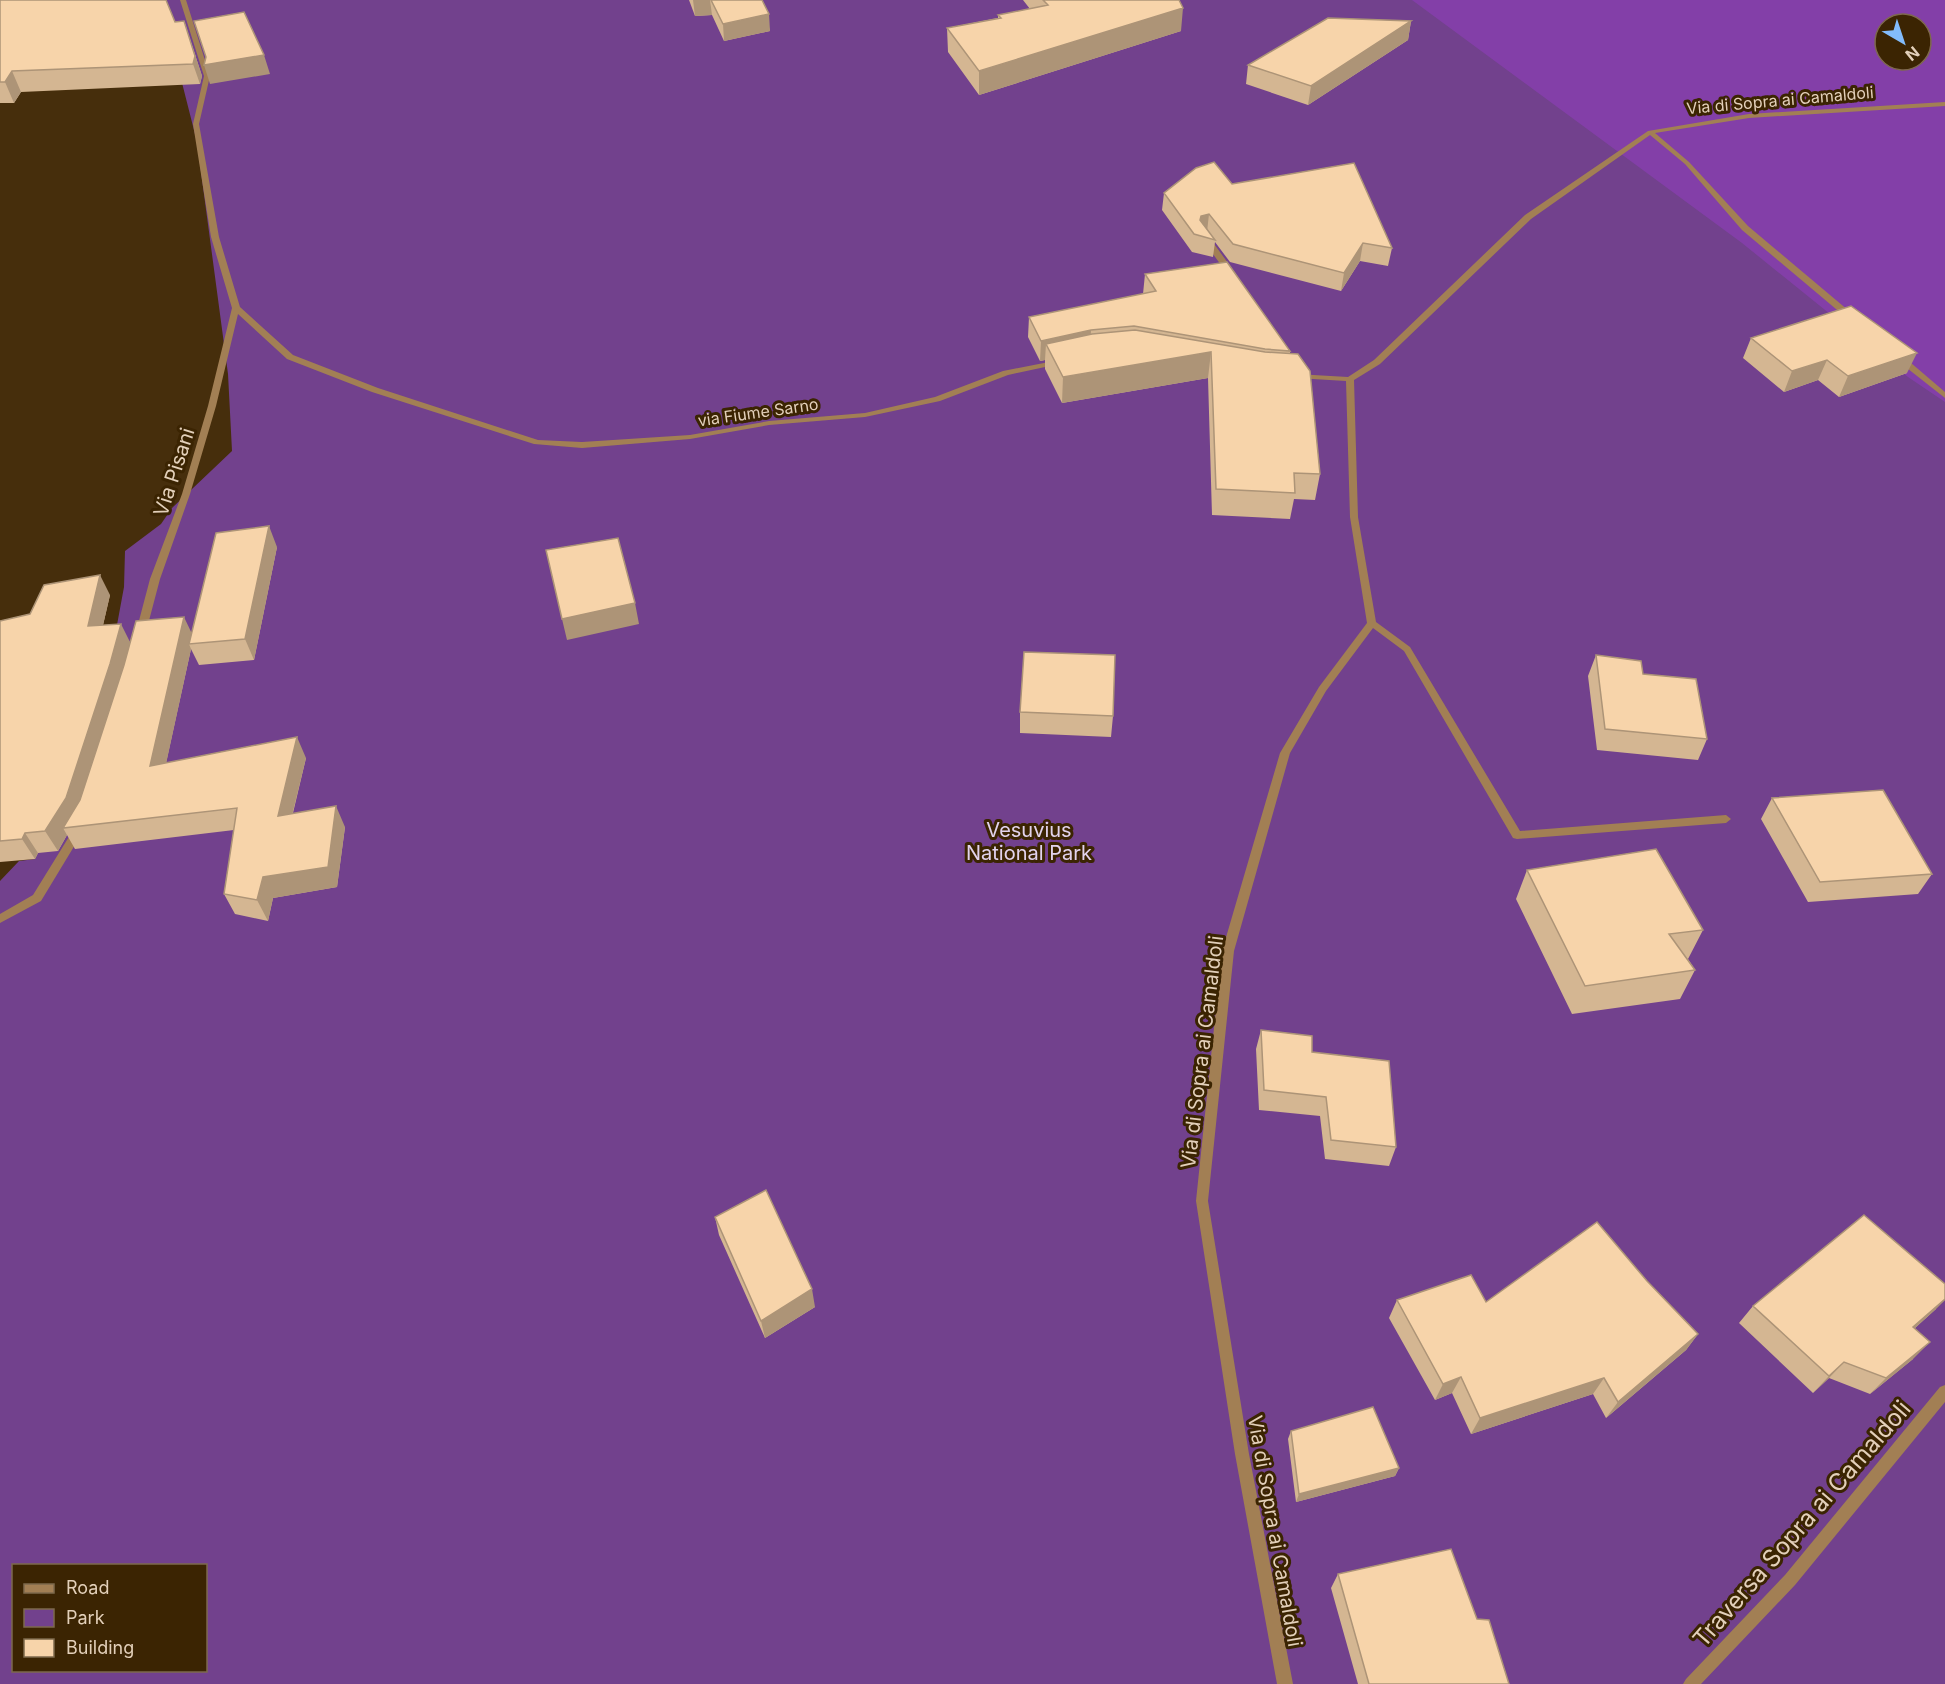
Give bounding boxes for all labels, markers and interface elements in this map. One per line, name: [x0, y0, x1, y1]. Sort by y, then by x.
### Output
north arrow: [1873, 12, 1933, 72]
text: N: [1901, 42, 1923, 65]
street label: Via di Sopra ai Camaldoli: [1686, 82, 1874, 118]
street label: via Fiume Sarno: [696, 394, 820, 430]
street label: Via Pisani: [148, 425, 200, 519]
park label: Vesuvius National Park: [966, 818, 1092, 865]
street label: Via di Sopra ai Camaldoli: [1176, 934, 1228, 1170]
street label: Traversa Sopra ai Camaldoli: [1687, 1395, 1917, 1653]
street label: Via di Sopra ai Camaldoli: [1243, 1413, 1307, 1649]
legend: [12, 1564, 207, 1672]
text: Road: [66, 1577, 109, 1598]
text: Park: [66, 1607, 105, 1628]
text: Building: [66, 1637, 134, 1658]

